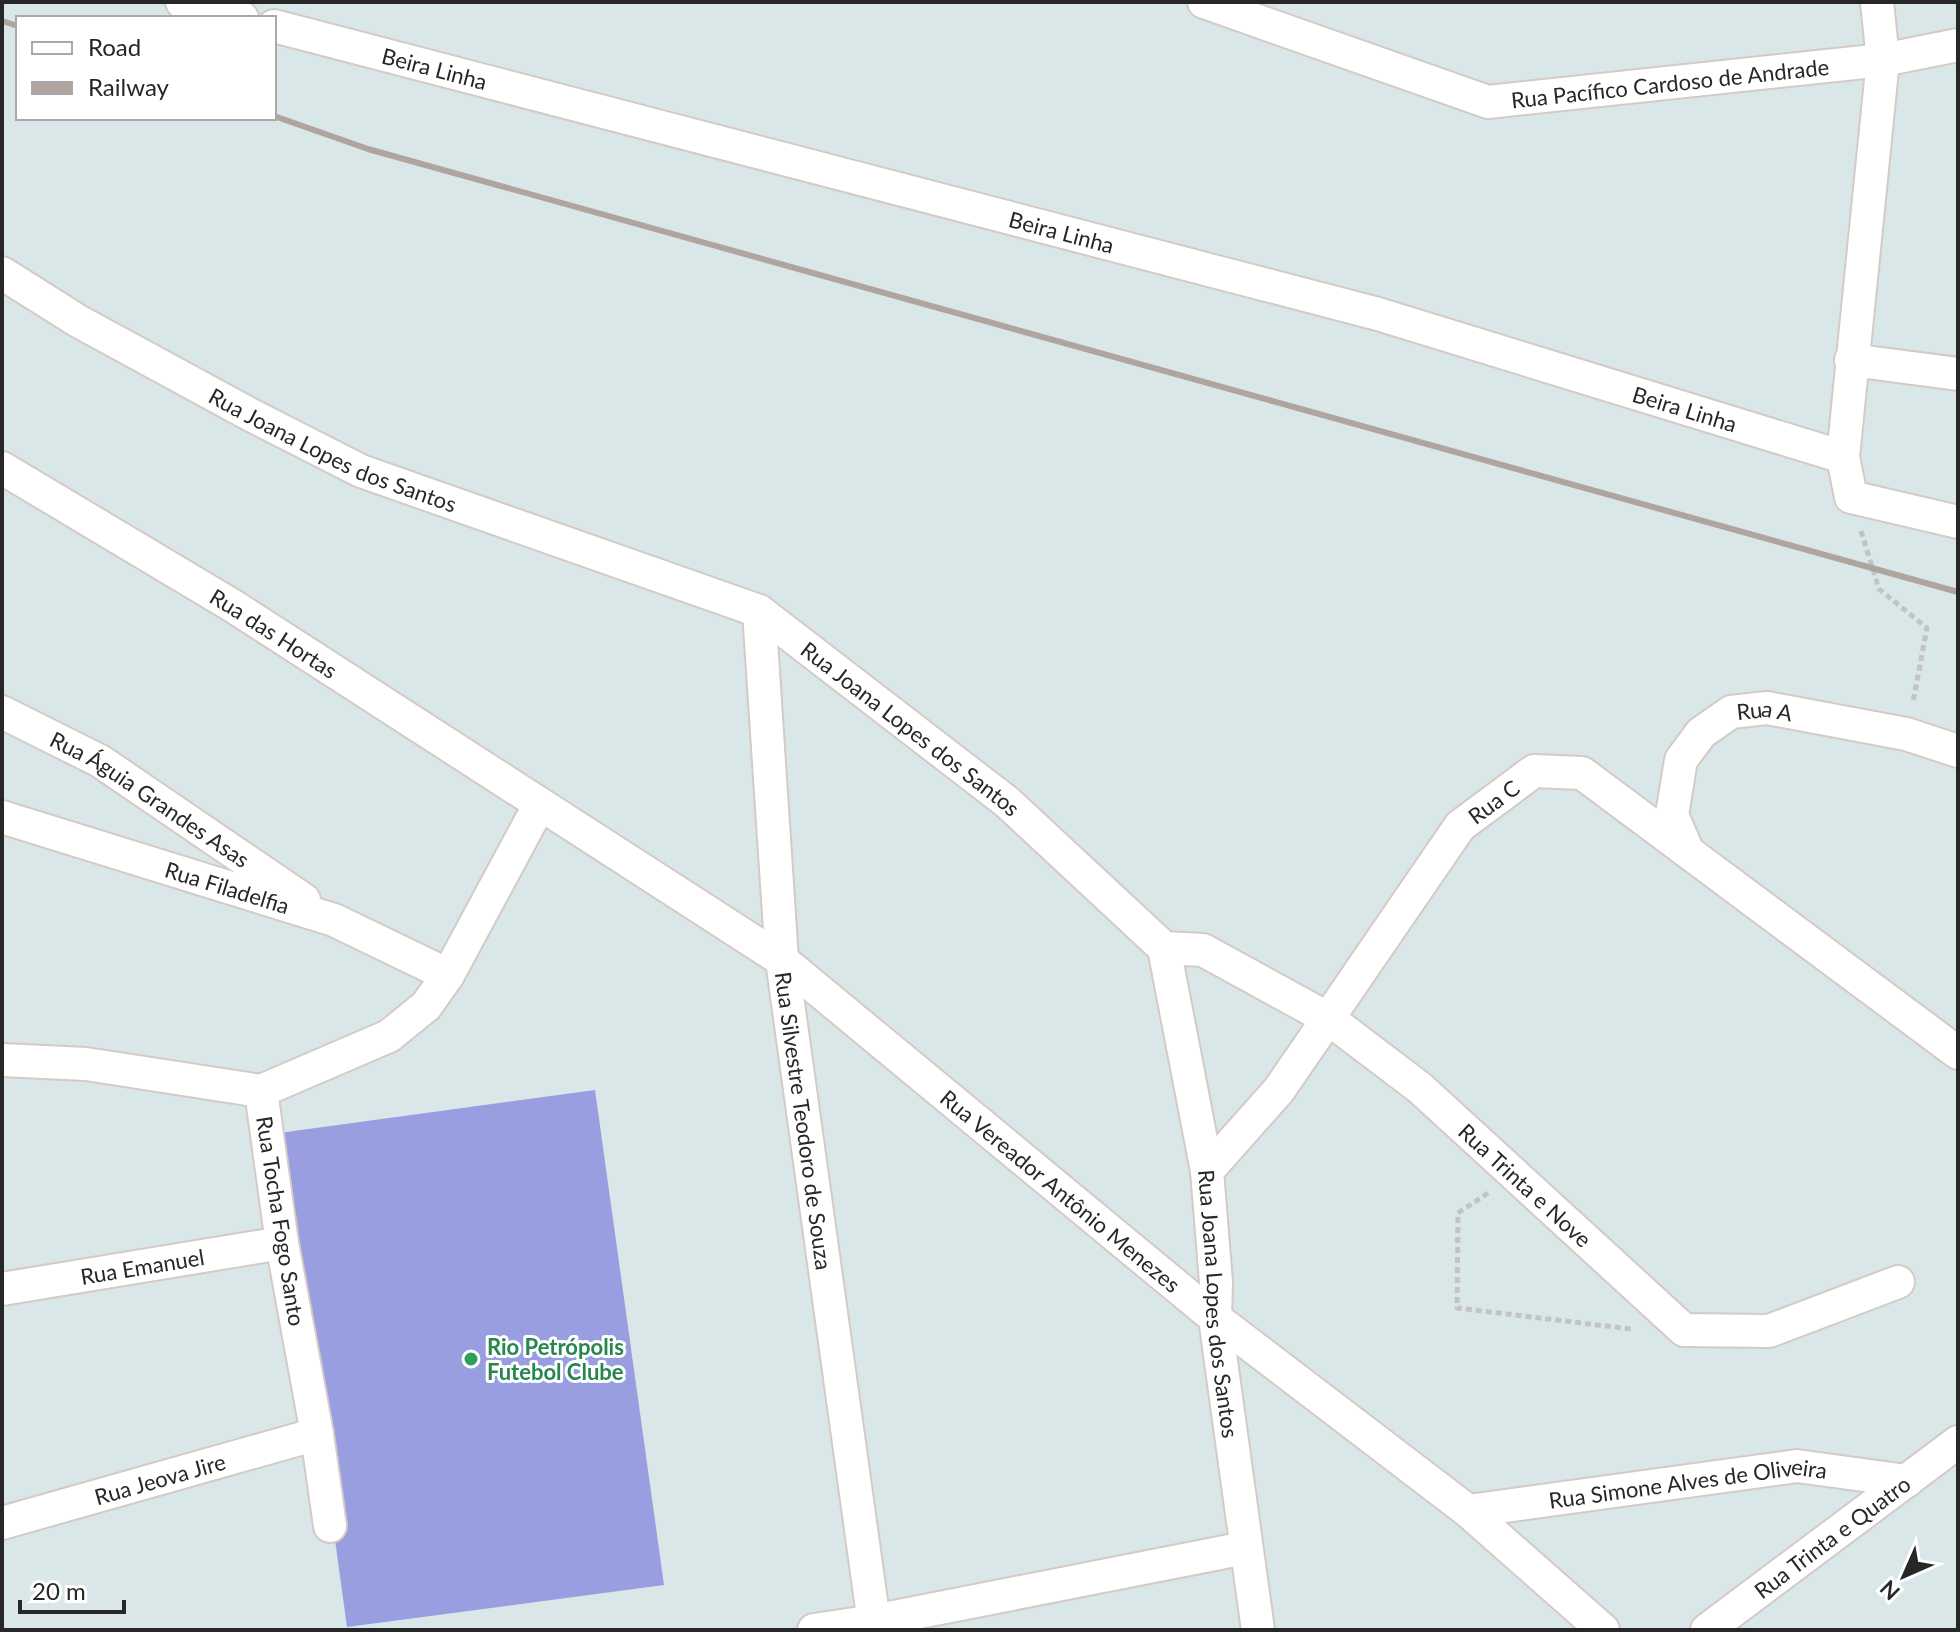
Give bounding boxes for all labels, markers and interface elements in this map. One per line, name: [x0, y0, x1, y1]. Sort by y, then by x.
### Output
legend: [16, 16, 276, 120]
text: Road: [88, 32, 141, 61]
street label: Beira Linha: [379, 41, 490, 95]
street label: Rua Pacífico Cardoso de Andrade: [1510, 52, 1830, 113]
text: Railway: [88, 72, 170, 101]
street label: Beira Linha: [1006, 205, 1117, 258]
street label: Beira Linha: [1630, 380, 1740, 437]
street label: Rua Joana Lopes dos Santos: [204, 381, 460, 517]
street label: Rua das Hortas: [205, 582, 343, 683]
street label: Rua Joana Lopes dos Santos: [796, 635, 1026, 821]
street label: Rua A: [1735, 694, 1795, 726]
street label: Rua Águia Grandes Asas: [46, 725, 255, 873]
street label: Rua C: [1462, 773, 1524, 829]
street label: Rua Filadelfia: [162, 855, 293, 919]
street label: Rua Silvestre Teodoro de Souza: [770, 970, 838, 1272]
street label: Rua Vereador Antônio Menezes: [935, 1083, 1186, 1297]
street label: Rua Tocha Fogo Santo: [251, 1114, 311, 1328]
street label: Rua Trinta e Nove: [1453, 1117, 1597, 1252]
street label: Rua Joana Lopes dos Santos: [1193, 1168, 1245, 1439]
street label: Rua Emanuel: [78, 1243, 206, 1289]
place label: Rio Petrópolis Futebol Clube: [487, 1333, 624, 1385]
marker: Rio Petrópolis Futebol Clube: [462, 1350, 480, 1368]
street label: Rua Jeova Jire: [91, 1447, 228, 1510]
street label: Rua Simone Alves de Oliveira: [1547, 1452, 1829, 1513]
street label: Rua Trinta e Quatro: [1749, 1469, 1915, 1604]
north arrow: [1864, 1536, 1944, 1616]
scale bar: [20, 1564, 124, 1614]
text: N: [1874, 1575, 1905, 1606]
text: 20 m: [32, 1576, 86, 1605]

